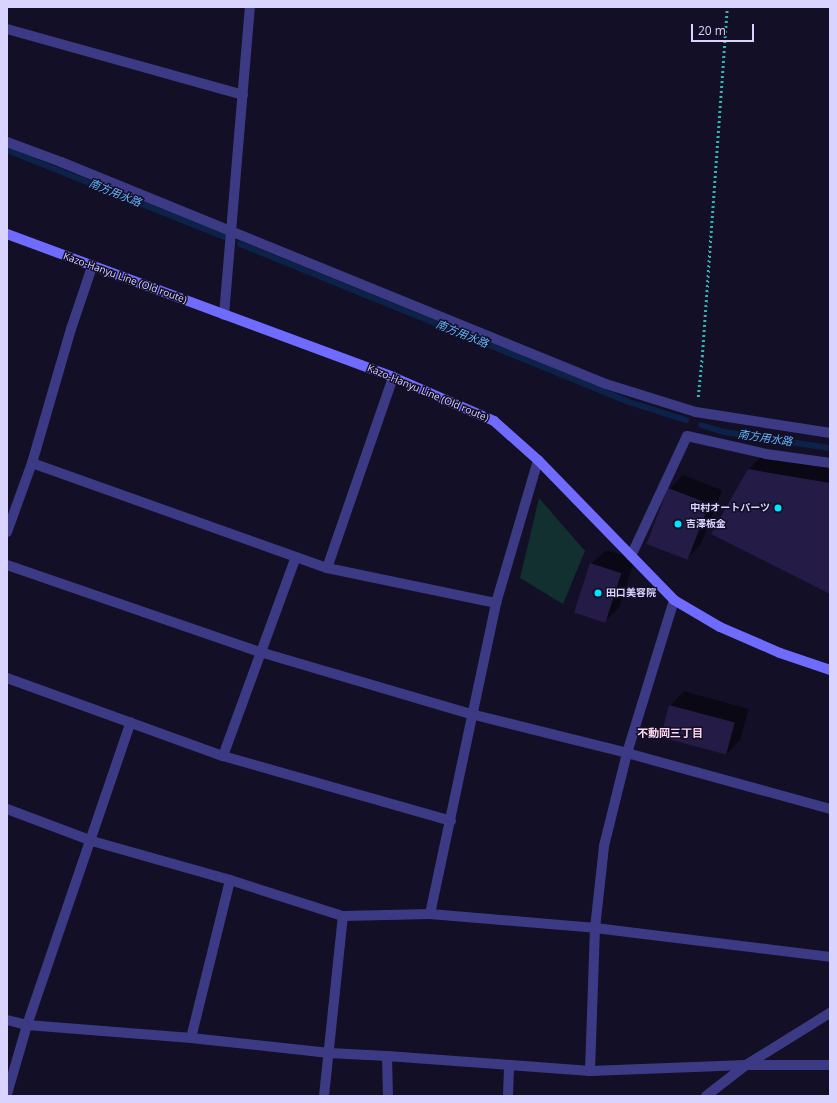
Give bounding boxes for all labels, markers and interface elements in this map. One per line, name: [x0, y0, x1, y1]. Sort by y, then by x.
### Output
scale bar: [693, 16, 756, 42]
text: 20 m: [698, 22, 726, 39]
water label: 南方用水路: [87, 177, 143, 209]
street label: Kazo-Hanyu Line (Old route): [61, 250, 189, 306]
water label: 南方用水路: [434, 318, 490, 350]
street label: Kazo-Hanyu Line (Old route): [365, 362, 491, 424]
water label: 南方用水路: [737, 428, 793, 448]
place label: 中村オートパーツ: [690, 502, 770, 514]
marker: 中村オートパーツ: [773, 503, 783, 513]
place label: 吉澤板金: [686, 518, 726, 530]
marker: 吉澤板金: [673, 519, 683, 529]
place label: 田口美容院: [606, 587, 656, 599]
marker: 田口美容院: [593, 588, 603, 598]
district label: 不動岡三丁目: [637, 726, 703, 740]

